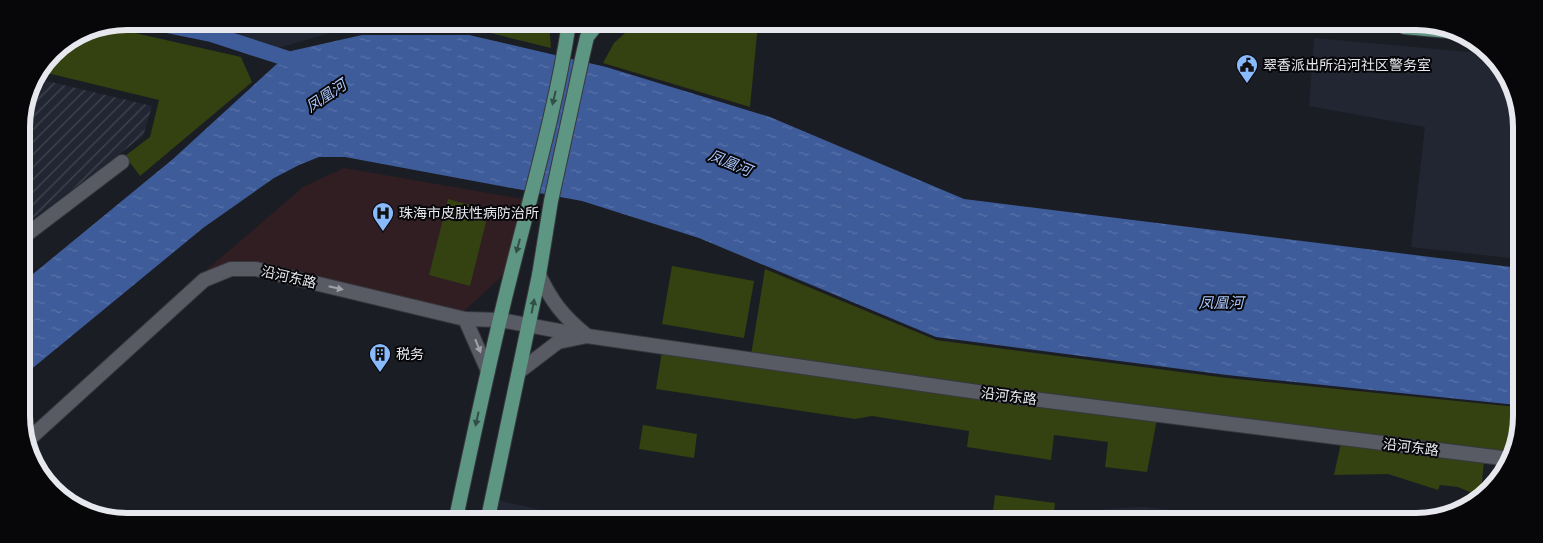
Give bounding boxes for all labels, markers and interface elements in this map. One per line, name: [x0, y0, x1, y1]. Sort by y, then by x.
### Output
public building icon: 翠香派出所沿河社区警务室: [1235, 53, 1259, 84]
place label: 翠香派出所沿河社区警务室: [1263, 56, 1431, 76]
water label: 凤凰河: [302, 73, 353, 118]
one-way arrow: [550, 90, 558, 105]
water label: 凤凰河: [705, 145, 757, 183]
hospital icon: 珠海市皮肤性病防治所: [371, 201, 395, 232]
place label: 珠海市皮肤性病防治所: [399, 204, 539, 224]
one-way arrow: [514, 239, 522, 254]
street label: 沿河东路: [259, 262, 318, 294]
one-way arrow: [329, 284, 344, 292]
water label: 凤凰河: [1198, 293, 1246, 314]
one-way arrow: [529, 299, 537, 314]
one-way arrow: [474, 339, 482, 353]
building icon: 税务: [368, 342, 392, 373]
place label: 税务: [396, 345, 424, 365]
street label: 沿河东路: [980, 384, 1038, 410]
one-way arrow: [473, 411, 481, 427]
street label: 沿河东路: [1382, 435, 1440, 461]

